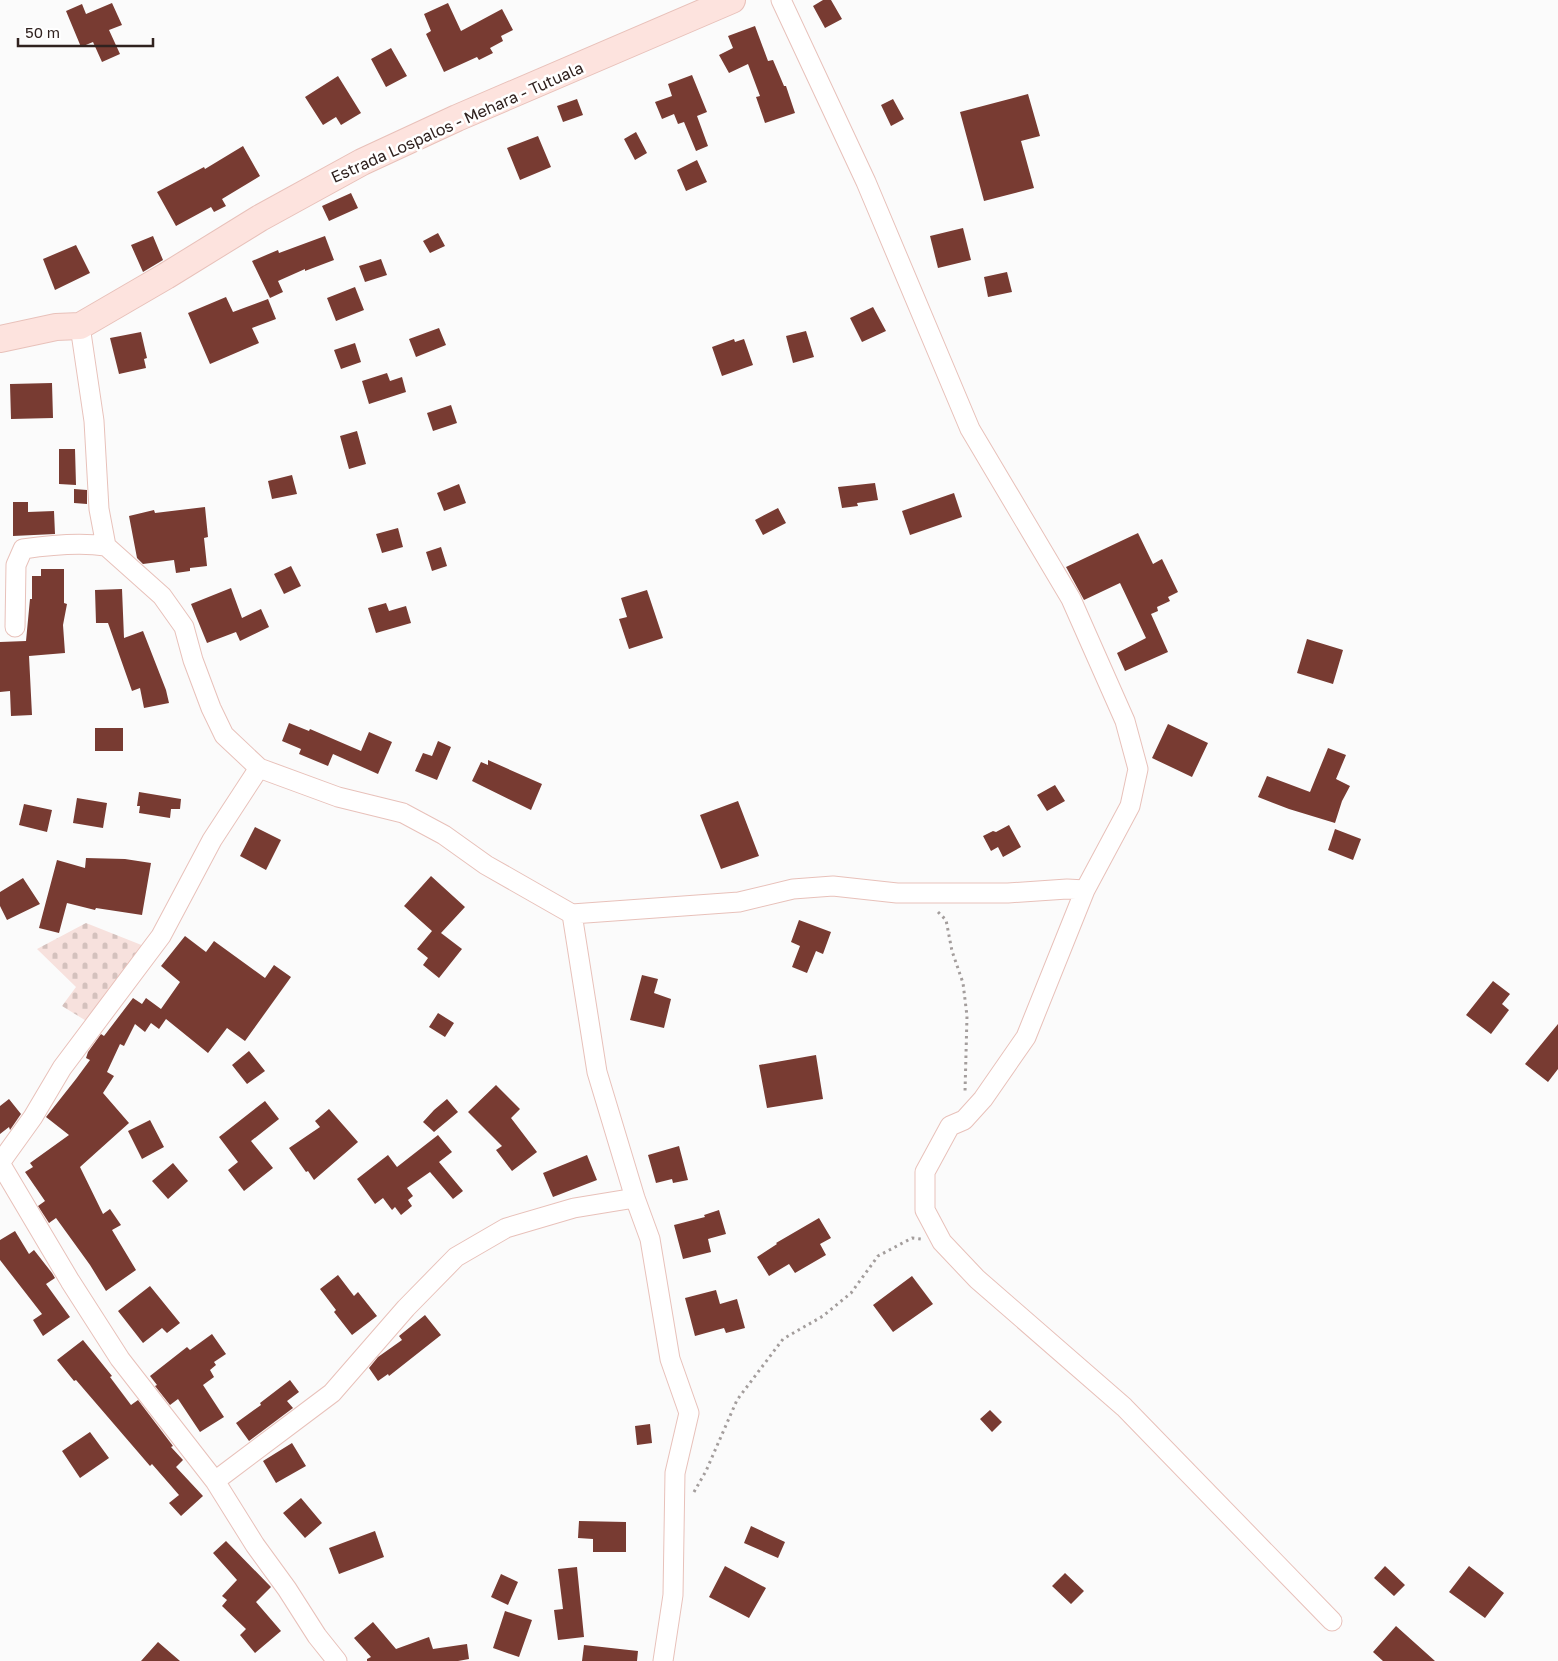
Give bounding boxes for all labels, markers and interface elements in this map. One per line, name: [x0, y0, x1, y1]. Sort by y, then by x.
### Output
scale bar: [18, 15, 152, 47]
text: 50 m: [25, 23, 60, 41]
street label: Estrada Lospalos - Mehara - Tutuala: [328, 57, 586, 187]

